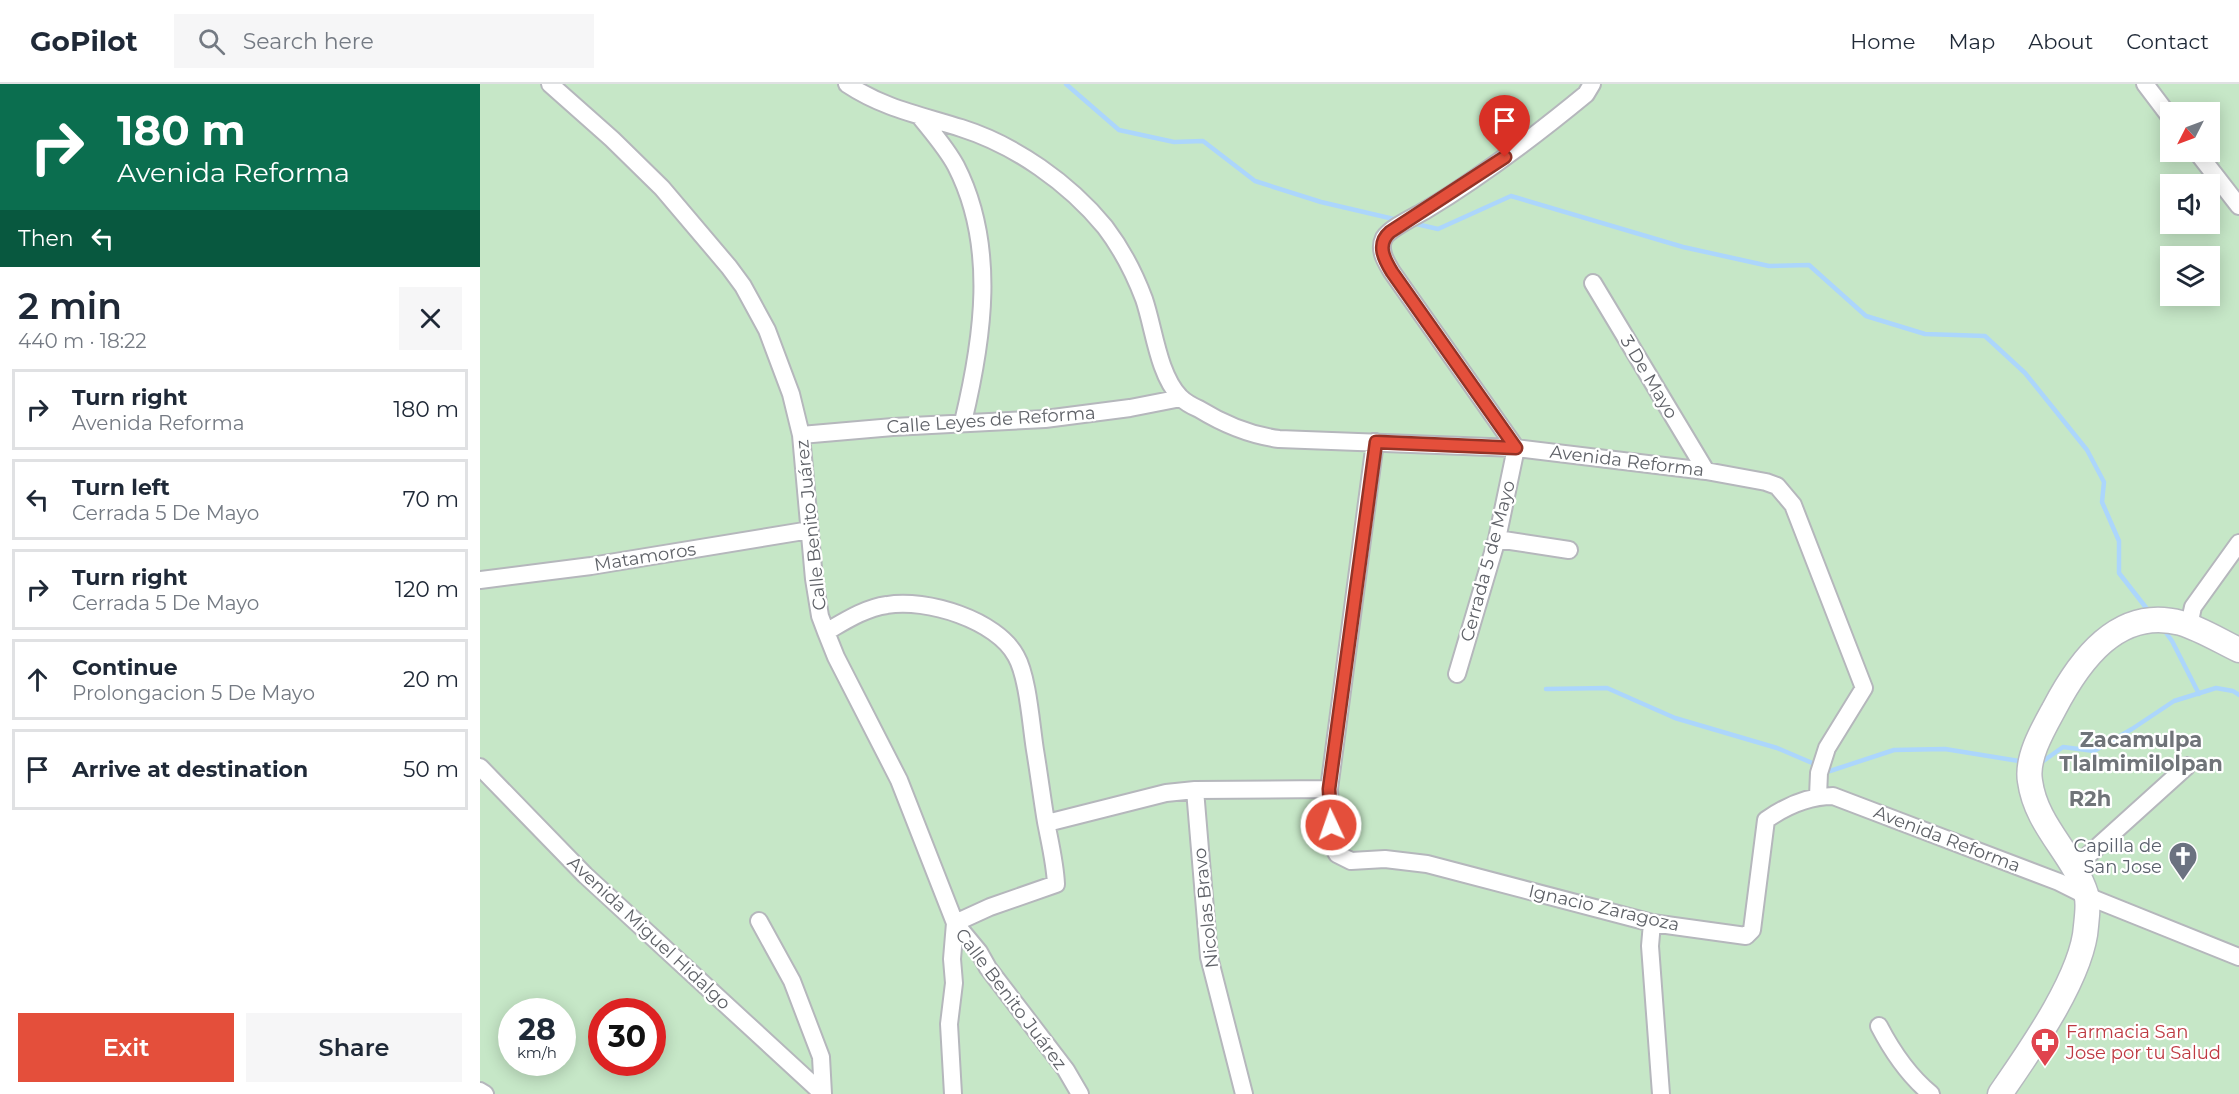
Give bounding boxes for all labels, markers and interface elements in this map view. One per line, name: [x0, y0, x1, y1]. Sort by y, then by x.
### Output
search box: [174, 14, 594, 68]
text: GoPilot: [30, 24, 138, 58]
icon: search: [195, 25, 228, 58]
text: Search here: [243, 28, 374, 55]
text: Home: [1850, 29, 1915, 54]
text: Map: [1948, 29, 1995, 54]
text: About: [2028, 29, 2093, 54]
text: Contact: [2126, 29, 2209, 54]
pin: [1479, 95, 1530, 157]
north arrow: [2160, 102, 2220, 162]
map controls: [2160, 102, 2220, 306]
text: 180 m: [117, 104, 246, 156]
icon: arrive: [1488, 104, 1521, 137]
icon: right: [18, 108, 96, 186]
text: Avenida Reforma: [117, 156, 350, 189]
button: sound: [2160, 174, 2220, 234]
icon: left: [86, 222, 119, 255]
text: Then: [18, 225, 74, 252]
button: layers: [2160, 246, 2220, 306]
text: 2 min: [18, 284, 122, 328]
button: close: [399, 287, 462, 350]
text: 440 m · 18:22: [18, 329, 147, 353]
street label: 3 De Mayo: [1615, 331, 1683, 423]
text: Turn right: [72, 384, 187, 411]
icon: right: [21, 393, 54, 426]
text: 180 m: [393, 396, 459, 423]
street label: Calle Leyes de Reforma: [886, 402, 1096, 438]
text: Avenida Reforma: [72, 411, 245, 435]
street label: Calle Benito Juárez: [791, 439, 831, 611]
street label: Avenida Reforma: [1549, 441, 1705, 481]
text: Turn left: [72, 474, 170, 501]
street label: Cerrada 5 de Mayo: [1456, 478, 1520, 644]
icon: left: [21, 483, 54, 516]
text: 70 m: [403, 486, 459, 513]
text: Cerrada 5 De Mayo: [72, 501, 259, 525]
street label: Matamoros: [592, 538, 698, 576]
text: Turn right: [72, 564, 187, 591]
icon: right: [21, 573, 54, 606]
text: 120 m: [395, 576, 459, 603]
text: Cerrada 5 De Mayo: [72, 591, 259, 615]
text: Continue: [72, 654, 178, 681]
icon: ahead: [21, 663, 54, 696]
text: 20 m: [403, 666, 459, 693]
text: Prolongacion 5 De Mayo: [72, 681, 315, 705]
district label: Zacamulpa Tlalmimilolpan: [2059, 727, 2223, 776]
icon: arrive: [21, 753, 54, 786]
text: Arrive at destination: [72, 756, 308, 783]
text: 50 m: [403, 756, 459, 783]
district label: R2h: [2069, 786, 2111, 811]
position arrow: [1299, 793, 1363, 857]
street label: Avenida Reforma: [1871, 801, 2023, 877]
place label: Capilla de San Jose: [2074, 835, 2162, 878]
church icon: Capilla de San Jose: [2167, 840, 2199, 882]
street label: Nicolas Bravo: [1189, 847, 1223, 969]
street label: Avenida Miguel Hidalgo: [563, 852, 735, 1014]
street label: Ignacio Zaragoza: [1526, 880, 1682, 936]
street label: Calle Benito Juárez: [951, 924, 1071, 1074]
speed limit sign: 30: [588, 998, 666, 1076]
text: 28: [518, 1011, 556, 1048]
button: Exit: [18, 1013, 234, 1082]
button: Share: [246, 1013, 462, 1082]
place label: Farmacia San Jose por tu Salud: [2065, 1021, 2221, 1064]
pharmacy icon: Farmacia San Jose por tu Salud: [2029, 1026, 2061, 1068]
text: km/h: [517, 1043, 557, 1062]

